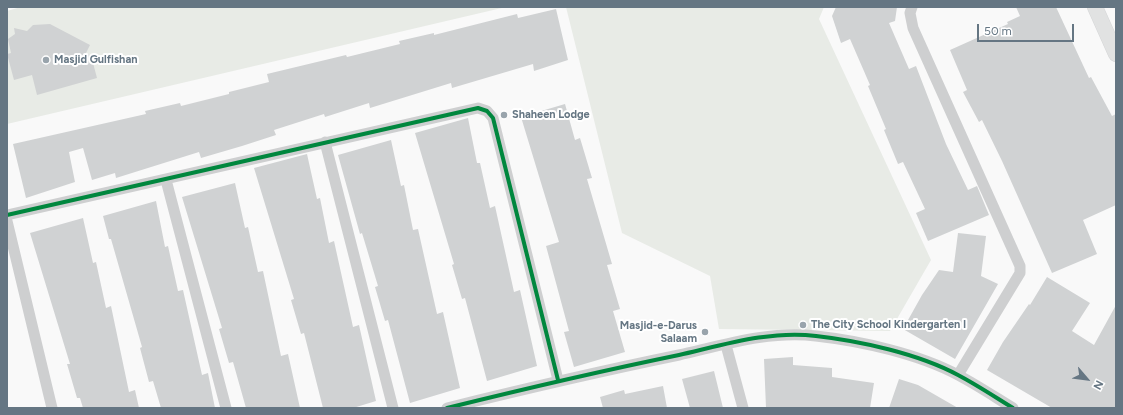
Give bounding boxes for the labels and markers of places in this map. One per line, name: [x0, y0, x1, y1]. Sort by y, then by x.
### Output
place label: Masjid Gulfishan: [54, 53, 138, 67]
marker: Masjid Gulfishan: [41, 55, 51, 65]
place label: Shaheen Lodge: [512, 108, 590, 122]
marker: Shaheen Lodge: [499, 110, 509, 120]
place label: The City School Kindergarten I: [811, 318, 966, 332]
place label: Masjid-e-Darus Salaam: [620, 319, 697, 345]
marker: The City School Kindergarten I: [798, 320, 808, 330]
marker: Masjid-e-Darus Salaam: [700, 327, 710, 337]

